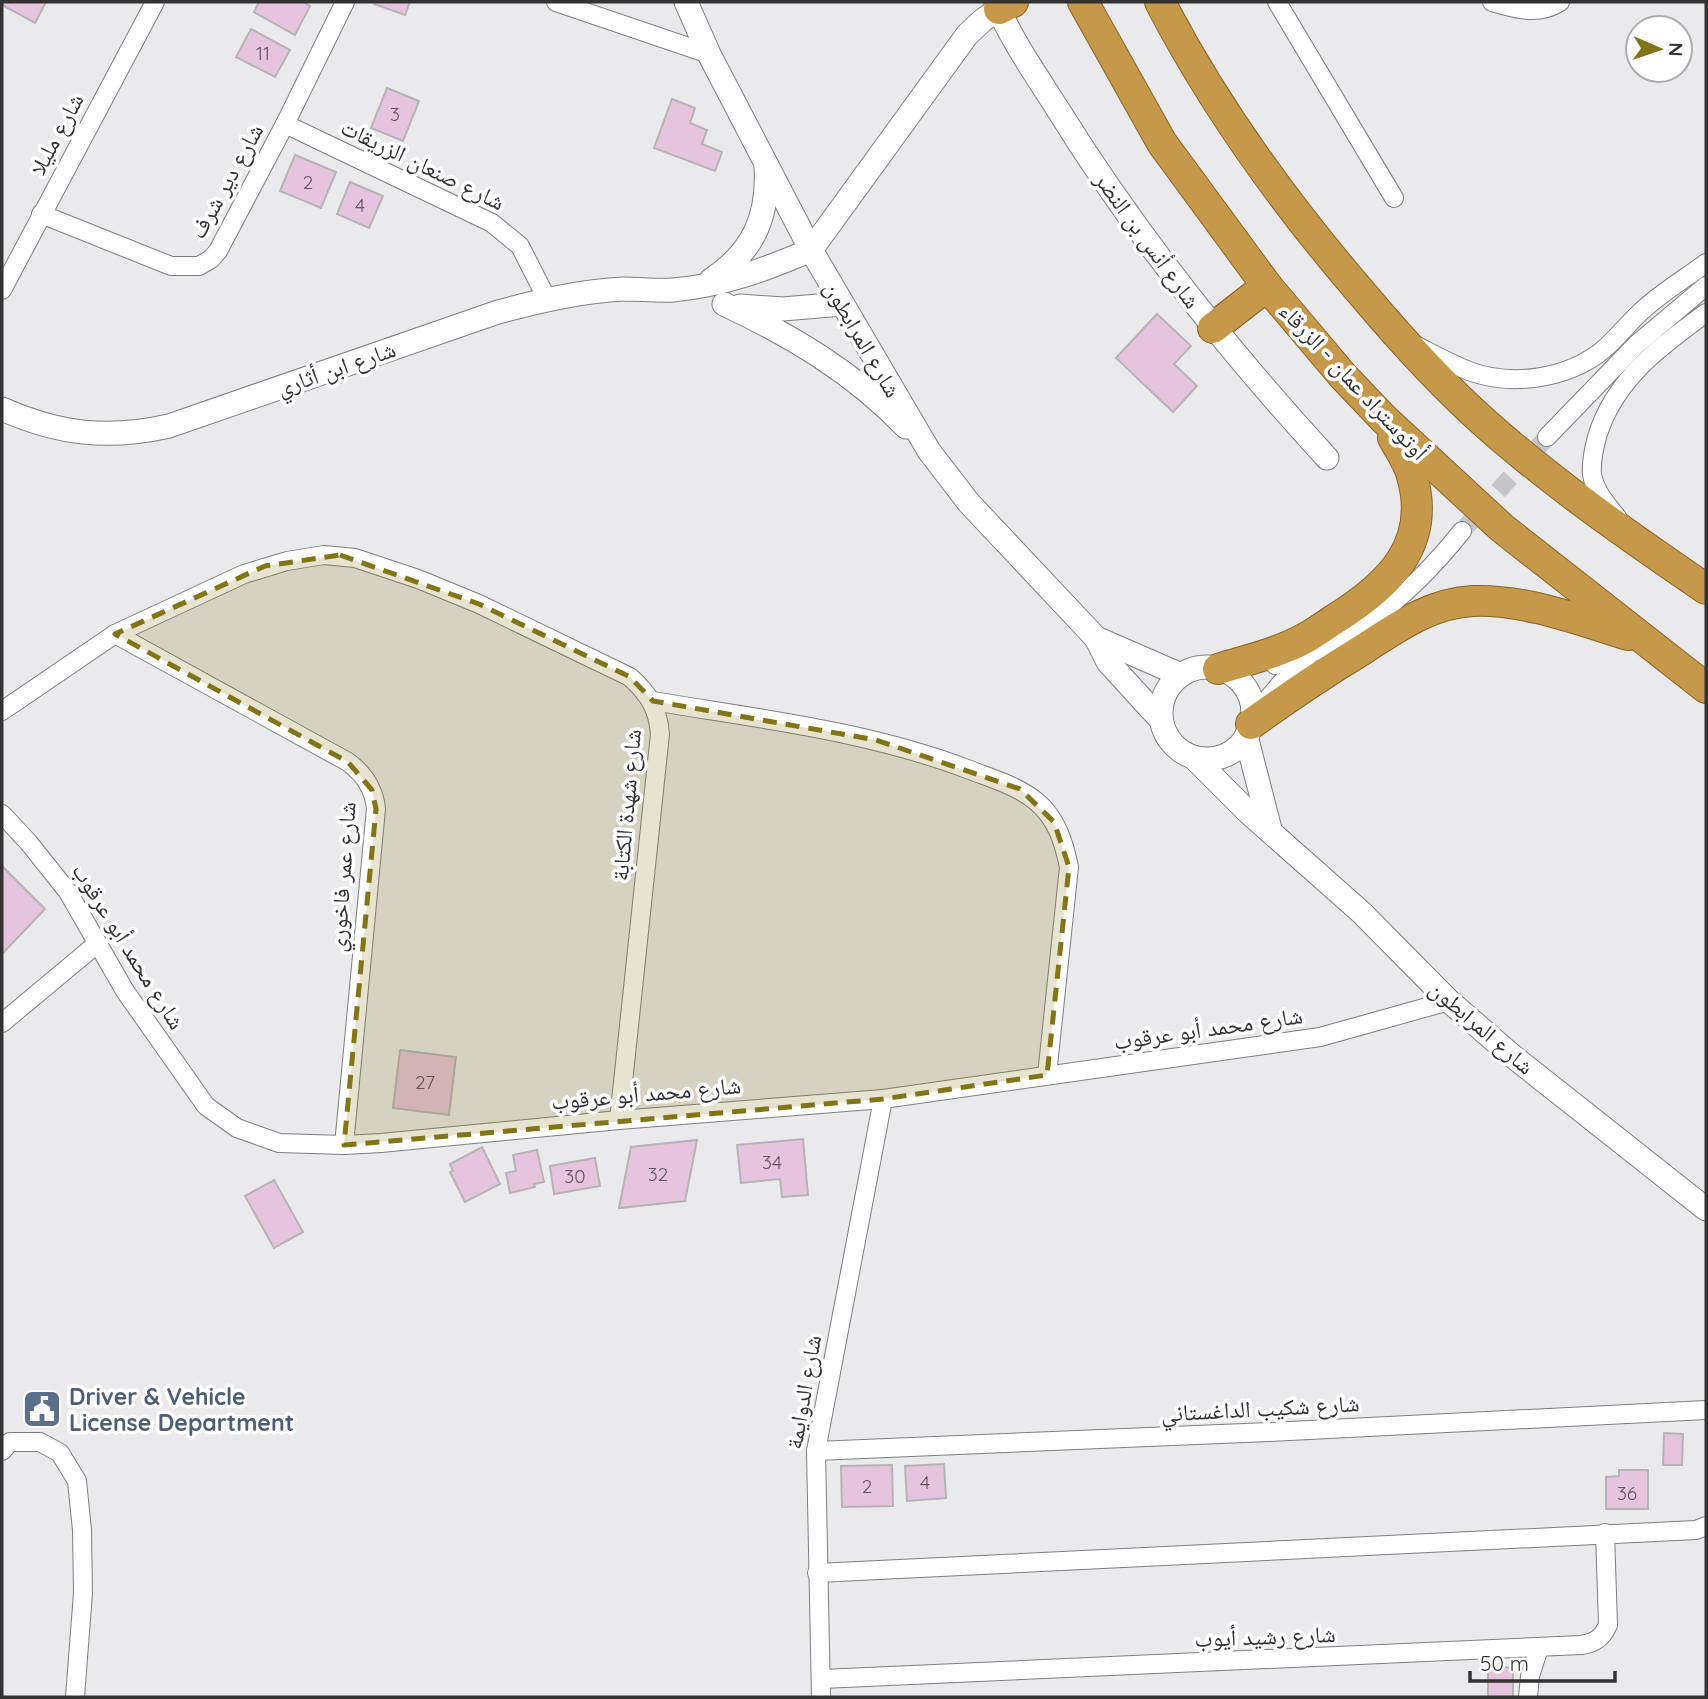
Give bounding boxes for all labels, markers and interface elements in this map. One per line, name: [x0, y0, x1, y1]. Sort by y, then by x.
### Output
north arrow: [1624, 14, 1694, 84]
house number: 11: [256, 41, 270, 65]
text: N: [1664, 42, 1688, 57]
street label: شارع مليلا: [22, 88, 90, 180]
house number: 3: [390, 102, 400, 126]
street label: شارع صنعان الزريقات: [336, 112, 510, 217]
street label: شارع دير شرف: [183, 118, 270, 244]
street label: شارع أنس بن النضر: [1087, 165, 1207, 315]
house number: 2: [303, 170, 313, 194]
house number: 4: [355, 193, 365, 217]
street label: شارع المرابطون: [817, 276, 908, 403]
street label: أوتوستراد عمان - الزرقاء: [1274, 296, 1434, 466]
street label: شارع ابن أثاري: [273, 334, 401, 406]
street label: شارع شهدة الكتابة: [605, 728, 648, 882]
street label: شارع عمر فاخوري: [322, 801, 367, 953]
street label: شارع محمد أبو عرقوب: [65, 858, 192, 1035]
street label: شارع المرابطون: [1423, 974, 1540, 1081]
street label: شارع محمد أبو عرقوب: [1112, 1000, 1304, 1057]
house number: 27: [415, 1070, 435, 1094]
street label: شارع محمد أبو عرقوب: [550, 1070, 742, 1117]
house number: 34: [762, 1150, 782, 1174]
house number: 32: [648, 1162, 668, 1186]
house number: 30: [564, 1164, 586, 1188]
street label: شارع الدوايمة: [779, 1333, 828, 1451]
place label: Driver & Vehicle License Department: [69, 1382, 294, 1437]
public building icon: Driver & Vehicle License Department: [21, 1388, 63, 1430]
street label: شارع شكيب الداغستاني: [1160, 1388, 1360, 1433]
house number: 4: [920, 1470, 930, 1494]
house number: 2: [862, 1474, 872, 1498]
house number: 36: [1617, 1481, 1637, 1505]
street label: شارع رشيد أيوب: [1194, 1619, 1336, 1654]
scale bar: [1470, 1640, 1615, 1684]
text: 50 m: [1480, 1650, 1529, 1676]

